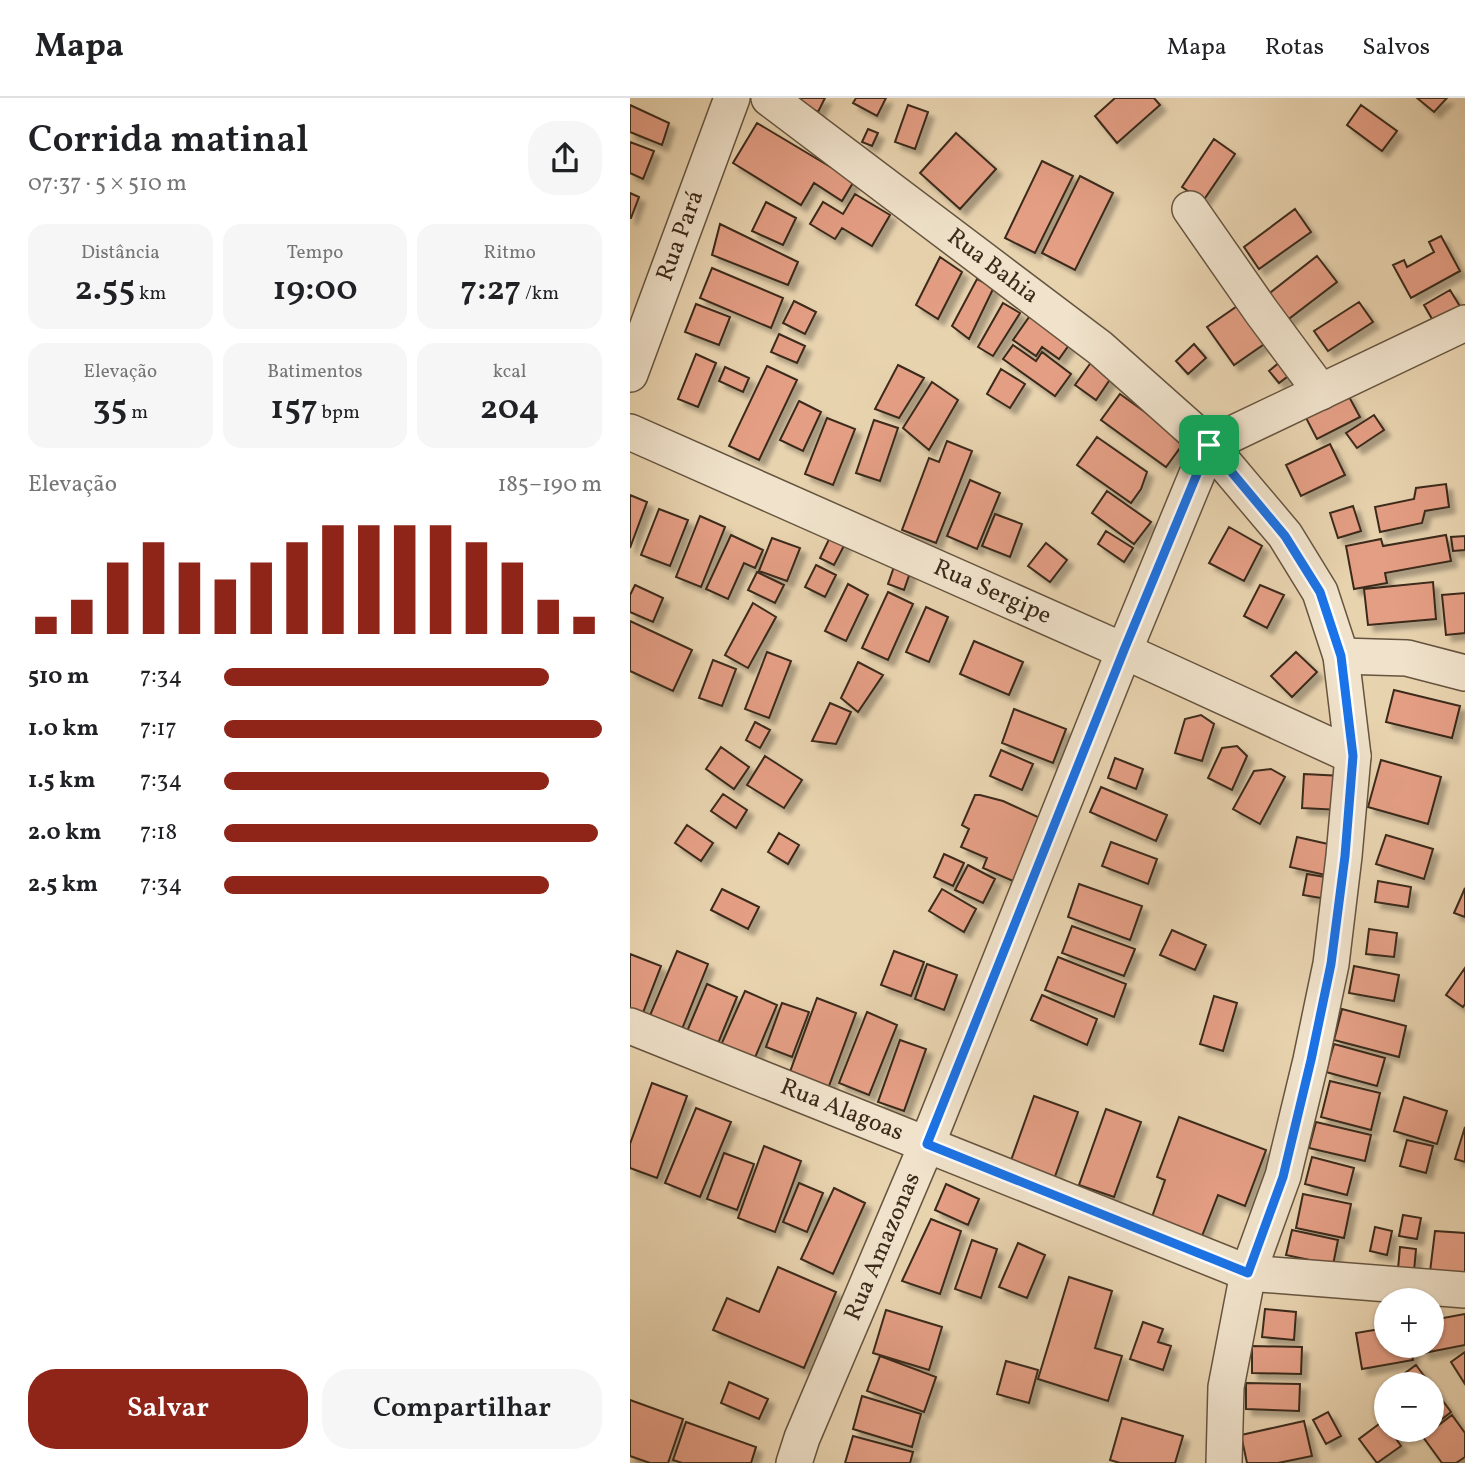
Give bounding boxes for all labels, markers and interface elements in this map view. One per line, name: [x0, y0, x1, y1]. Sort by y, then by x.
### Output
text: Mapa: [35, 25, 124, 71]
text: Mapa: [1167, 31, 1227, 65]
text: Rotas: [1265, 31, 1324, 65]
text: Salvos: [1362, 31, 1430, 65]
text: Corrida matinal: [28, 115, 309, 168]
button: share: [528, 121, 602, 195]
text: 07:37 · 5 × 510 m: [28, 168, 187, 200]
street label: Rua Pará: [649, 186, 713, 286]
street label: Rua Bahia: [939, 221, 1045, 313]
text: Distância: [81, 240, 160, 266]
text: Tempo: [287, 240, 343, 266]
text: Ritmo: [484, 240, 536, 266]
text: 2.55: [74, 266, 135, 314]
text: 19:00: [272, 266, 358, 314]
text: 7:27: [460, 266, 521, 314]
text: km: [135, 281, 166, 307]
text: /km: [521, 281, 559, 307]
text: Elevação: [84, 359, 157, 385]
text: Batimentos: [267, 359, 363, 385]
text: kcal: [493, 359, 527, 385]
text: 35: [93, 385, 127, 433]
text: 157: [270, 385, 318, 433]
text: 204: [480, 385, 540, 433]
text: m: [127, 400, 148, 426]
text: bpm: [318, 400, 360, 426]
pin: [1179, 415, 1239, 475]
icon: arrive: [1190, 426, 1228, 464]
text: Elevação: [28, 469, 117, 501]
text: 185–190 m: [497, 469, 602, 501]
street label: Rua Sergipe: [927, 551, 1057, 634]
text: 510 m: [28, 661, 89, 693]
text: 7:34: [140, 661, 182, 693]
text: 1.0 km: [28, 713, 99, 745]
text: 7:17: [140, 713, 177, 745]
text: 1.5 km: [28, 765, 95, 797]
text: 7:34: [140, 765, 182, 797]
text: 2.0 km: [28, 817, 101, 849]
text: 7:18: [140, 817, 177, 849]
text: 2.5 km: [28, 869, 98, 901]
text: 7:34: [140, 869, 182, 901]
street label: Rua Alagoas: [775, 1071, 908, 1151]
street label: Rua Amazonas: [837, 1167, 930, 1326]
map controls: [1374, 1288, 1444, 1442]
button: +: [1374, 1288, 1444, 1358]
button: Salvar: [28, 1369, 308, 1449]
button: Compartilhar: [322, 1369, 602, 1449]
button: −: [1374, 1372, 1444, 1442]

